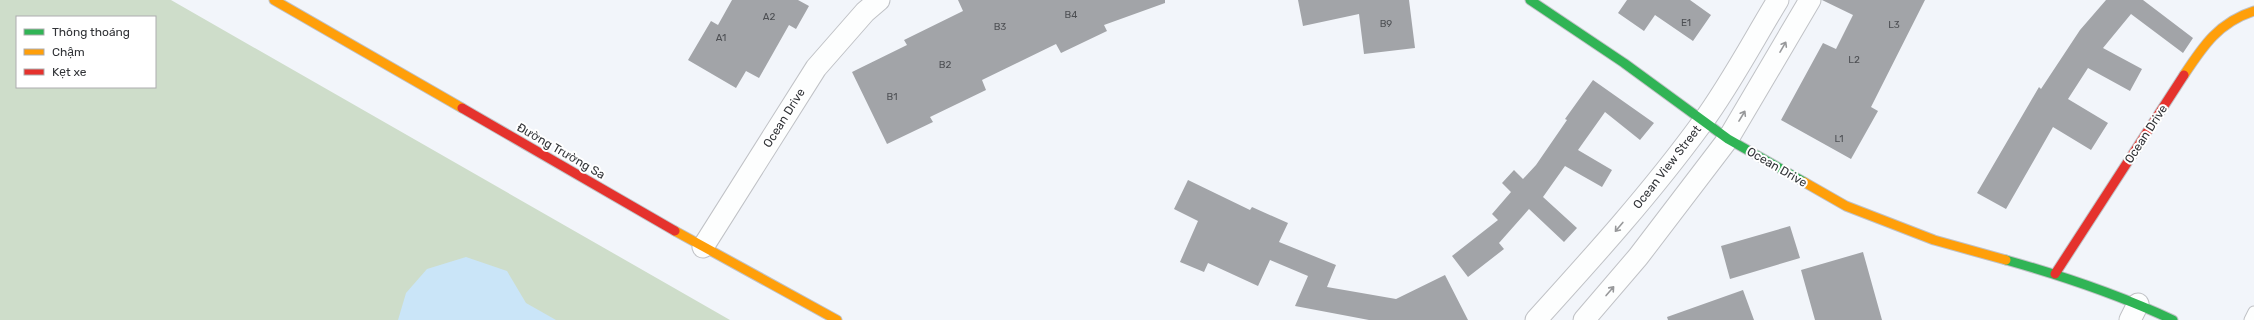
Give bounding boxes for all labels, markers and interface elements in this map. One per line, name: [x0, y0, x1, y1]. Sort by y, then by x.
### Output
house number: B4: [1065, 9, 1077, 21]
house number: A2: [763, 11, 775, 23]
legend: [16, 16, 156, 88]
house number: E1: [1681, 17, 1691, 29]
house number: B9: [1380, 18, 1392, 30]
house number: L3: [1888, 19, 1900, 31]
house number: B3: [994, 21, 1006, 33]
text: Thông thoáng: [52, 25, 130, 39]
house number: A1: [716, 32, 726, 44]
one-way arrow: [1780, 41, 1788, 53]
text: Chậm: [52, 45, 85, 59]
house number: L2: [1848, 54, 1860, 66]
house number: B2: [939, 59, 951, 71]
text: Kẹt xe: [52, 65, 87, 79]
street label: Ocean Drive: [760, 86, 808, 150]
house number: B1: [887, 91, 897, 103]
street label: Ocean Drive: [2122, 102, 2170, 166]
one-way arrow: [1738, 111, 1746, 122]
street label: Đường Trường Sa: [515, 120, 607, 182]
street label: Ocean View Street: [1630, 122, 1704, 212]
house number: L1: [1834, 133, 1844, 145]
street label: Ocean Drive: [1744, 144, 1810, 190]
one-way arrow: [1615, 222, 1624, 233]
one-way arrow: [1605, 285, 1614, 296]

